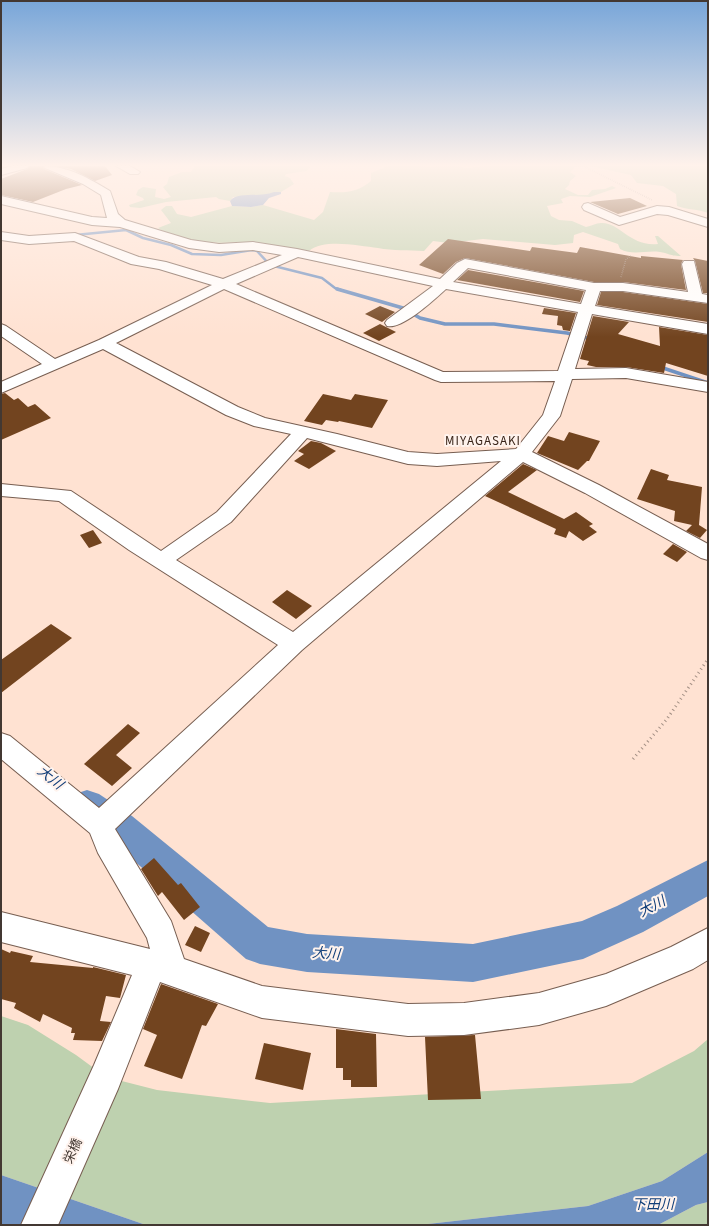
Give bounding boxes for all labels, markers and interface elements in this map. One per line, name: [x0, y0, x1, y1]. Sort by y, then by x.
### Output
district label: MIYAGASAKI: [445, 432, 521, 450]
water label: 大川: [33, 762, 69, 796]
water label: 大川: [635, 891, 671, 922]
water label: 大川: [311, 943, 343, 965]
street label: 栄橋: [59, 1135, 87, 1167]
water label: 下田川: [632, 1195, 676, 1215]

